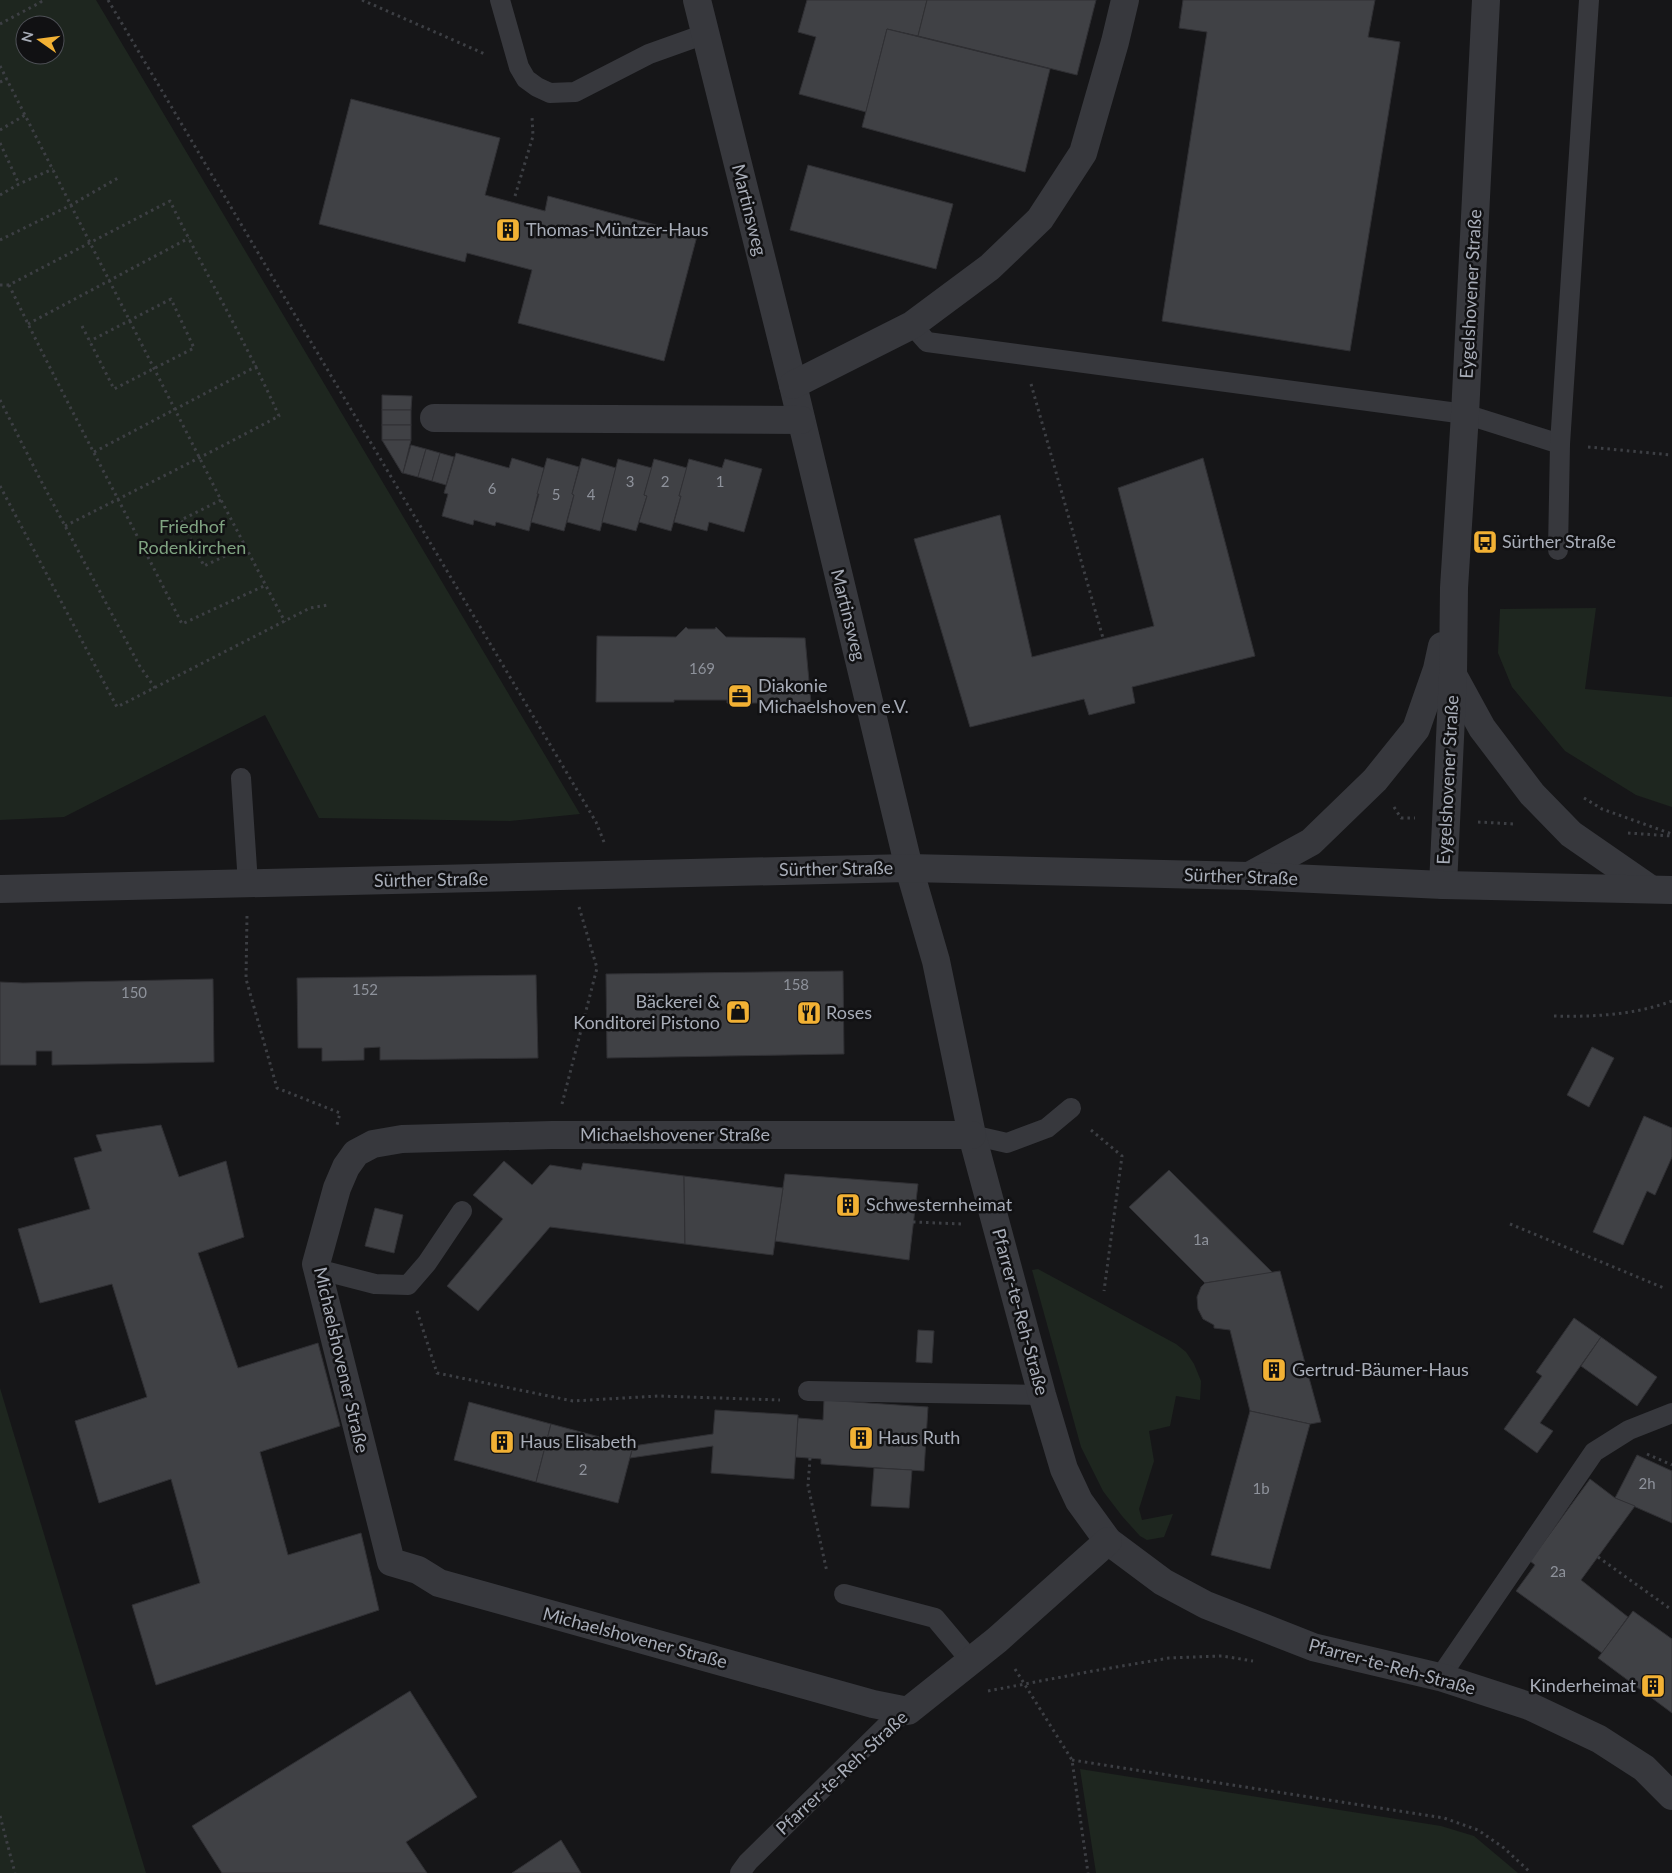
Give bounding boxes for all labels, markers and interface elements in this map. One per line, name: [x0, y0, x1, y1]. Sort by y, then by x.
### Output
north arrow: [15, 15, 65, 65]
text: N: [17, 29, 36, 44]
street label: Martinsweg: [728, 162, 772, 258]
street label: Eygelshovener Straße: [1455, 209, 1485, 379]
building icon: Thomas-Müntzer-Haus: [495, 217, 521, 243]
place label: Thomas-Müntzer-Haus: [526, 218, 709, 240]
house number: 3: [626, 472, 634, 490]
house number: 2: [661, 472, 669, 490]
house number: 1: [716, 472, 724, 490]
house number: 6: [488, 479, 497, 497]
house number: 5: [552, 485, 560, 503]
house number: 4: [587, 485, 596, 503]
park label: Friedhof Rodenkirchen: [138, 515, 246, 558]
bus stop icon: Sürther Straße: [1472, 529, 1498, 555]
place label: Sürther Straße: [1502, 530, 1616, 552]
street label: Martinsweg: [827, 567, 871, 663]
house number: 169: [689, 659, 715, 677]
place label: Diakonie Michaelshoven e.V.: [758, 674, 909, 717]
office icon: Diakonie Michaelshoven e.V.: [727, 683, 753, 709]
street label: Eygelshovener Straße: [1432, 695, 1462, 865]
street label: Sürther Straße: [779, 856, 893, 880]
street label: Sürther Straße: [1184, 863, 1298, 889]
street label: Sürther Straße: [374, 867, 488, 891]
house number: 158: [783, 975, 809, 993]
house number: 152: [352, 980, 378, 998]
house number: 150: [121, 983, 147, 1001]
place label: Bäckerei & Konditorei Pistono: [573, 990, 720, 1033]
shop icon: Bäckerei & Konditorei Pistono: [725, 999, 751, 1025]
restaurant icon: Roses: [796, 1000, 822, 1026]
place label: Roses: [826, 1001, 872, 1023]
street label: Michaelshovener Straße: [580, 1123, 770, 1145]
building icon: Schwesternheimat: [835, 1192, 861, 1218]
place label: Schwesternheimat: [866, 1193, 1013, 1215]
street label: Pfarrer-te-Reh-Straße: [988, 1226, 1054, 1398]
house number: 1a: [1193, 1230, 1209, 1248]
street label: Michaelshovener Straße: [310, 1265, 374, 1455]
building icon: Gertrud-Bäumer-Haus: [1261, 1357, 1287, 1383]
place label: Gertrud-Bäumer-Haus: [1292, 1358, 1469, 1380]
building icon: Haus Ruth: [848, 1425, 874, 1451]
place label: Haus Ruth: [878, 1426, 960, 1448]
building icon: Haus Elisabeth: [489, 1429, 515, 1455]
place label: Haus Elisabeth: [520, 1430, 637, 1452]
house number: 2: [579, 1460, 587, 1478]
house number: 2h: [1638, 1474, 1656, 1492]
house number: 1b: [1252, 1479, 1270, 1497]
house number: 2a: [1550, 1562, 1566, 1580]
street label: Michaelshovener Straße: [541, 1602, 730, 1672]
street label: Pfarrer-te-Reh-Straße: [1306, 1633, 1478, 1699]
building icon: Kinderheimat: [1640, 1673, 1666, 1699]
place label: Kinderheimat: [1530, 1674, 1637, 1696]
street label: Pfarrer-te-Reh-Straße: [771, 1706, 912, 1839]

